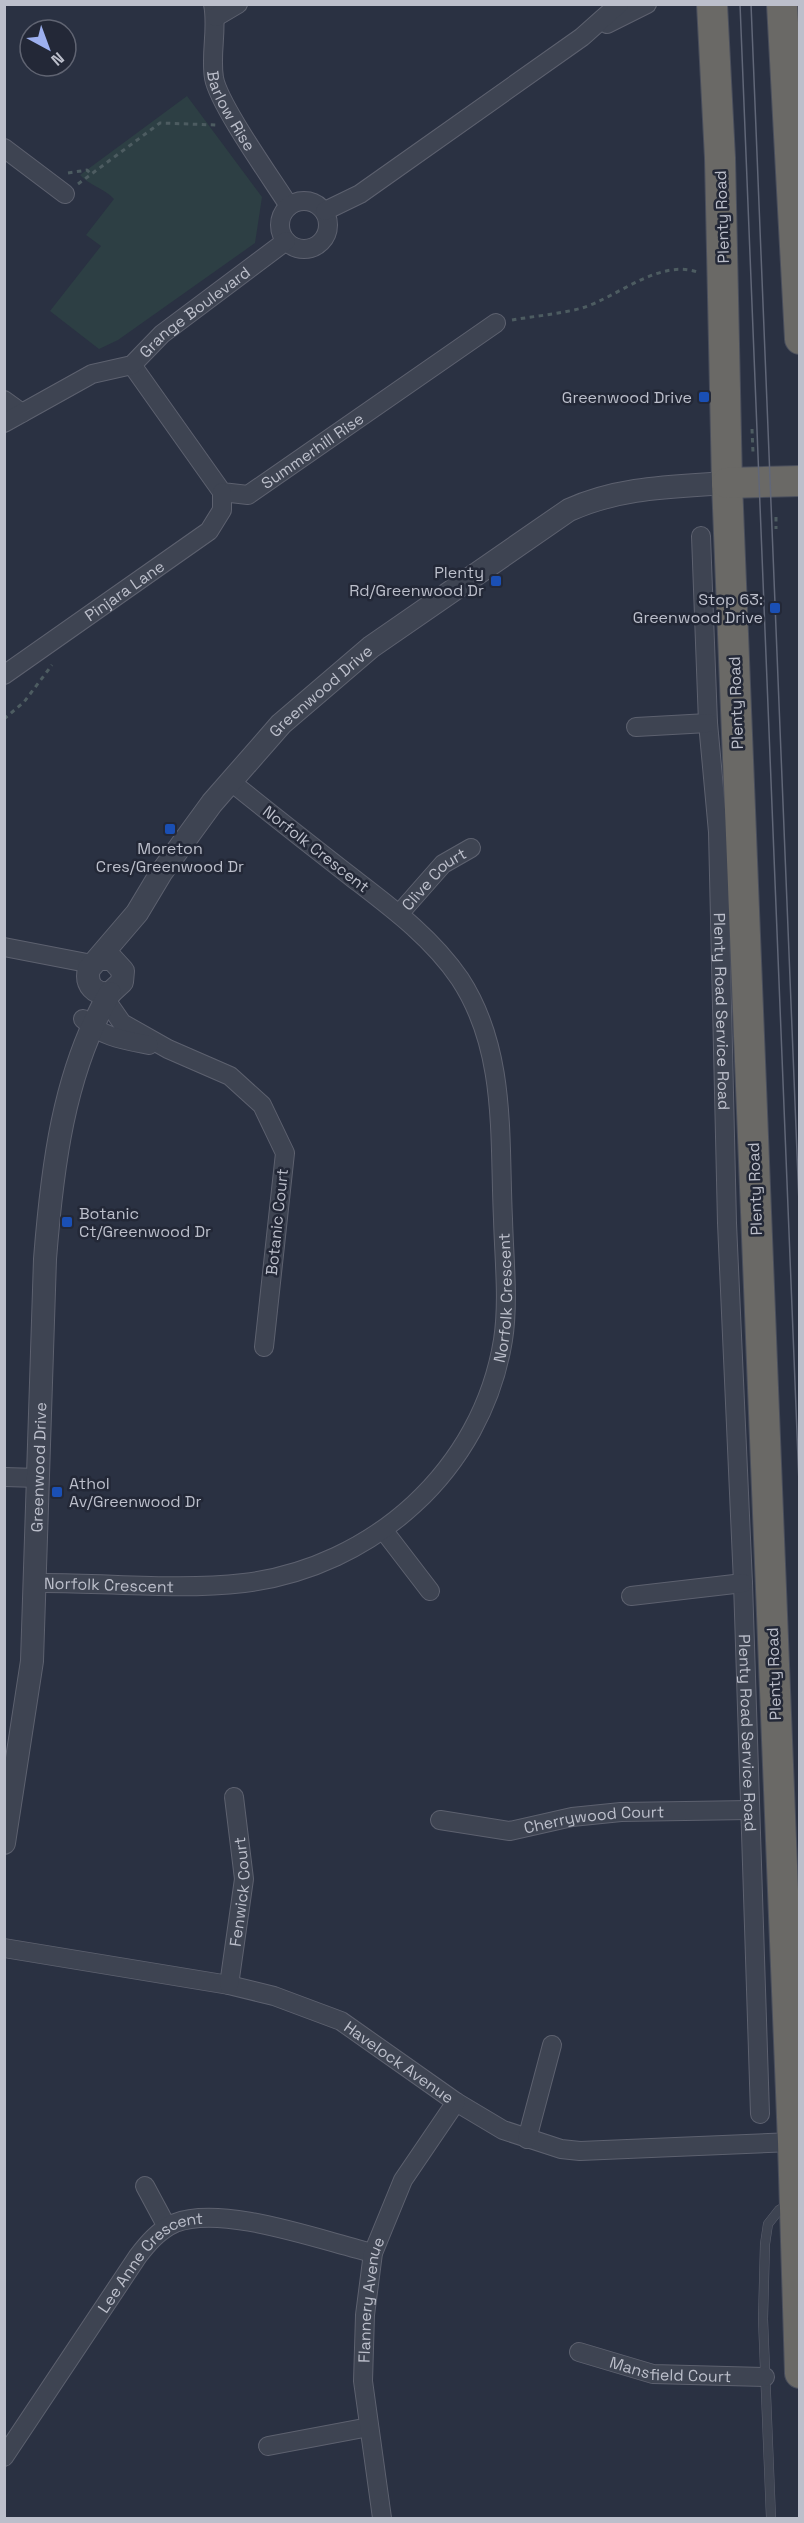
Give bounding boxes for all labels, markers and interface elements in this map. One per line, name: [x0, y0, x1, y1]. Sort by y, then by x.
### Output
north arrow: [18, 18, 78, 78]
text: N: [47, 47, 68, 70]
street label: Barlow Rise: [203, 69, 261, 155]
street label: Plenty Road: [710, 170, 734, 264]
street label: Grange Boulevard: [134, 261, 254, 362]
place label: Greenwood Drive: [562, 387, 692, 408]
marker: Greenwood Drive: [697, 390, 711, 404]
street label: Summerhill Rise: [257, 408, 368, 493]
street label: Pinjara Lane: [80, 555, 168, 626]
place label: Plenty Rd/Greenwood Dr: [349, 562, 484, 601]
marker: Plenty Rd/Greenwood Dr: [489, 574, 503, 588]
place label: Stop 63: Greenwood Drive: [633, 589, 763, 628]
marker: Stop 63: Greenwood Drive: [768, 601, 782, 615]
street label: Greenwood Drive: [264, 640, 377, 741]
street label: Plenty Road: [724, 656, 748, 750]
street label: Norfolk Crescent: [258, 801, 374, 897]
marker: Moreton Cres/Greenwood Dr: [163, 822, 177, 836]
place label: Moreton Cres/Greenwood Dr: [96, 838, 244, 877]
street label: Clive Court: [397, 842, 470, 915]
street label: Plenty Road Service Road: [709, 912, 735, 1110]
street label: Plenty Road: [743, 1142, 767, 1236]
street label: Botanic Court: [261, 1167, 293, 1277]
place label: Botanic Ct/Greenwood Dr: [79, 1203, 211, 1242]
marker: Botanic Ct/Greenwood Dr: [60, 1215, 74, 1229]
street label: Norfolk Crescent: [488, 1232, 516, 1365]
street label: Greenwood Drive: [26, 1402, 51, 1533]
place label: Athol Av/Greenwood Dr: [69, 1473, 201, 1512]
marker: Athol Av/Greenwood Dr: [50, 1485, 64, 1499]
street label: Norfolk Crescent: [44, 1572, 174, 1597]
street label: Plenty Road: [762, 1627, 786, 1721]
street label: Plenty Road Service Road: [734, 1634, 761, 1832]
street label: Cherrywood Court: [522, 1801, 664, 1838]
street label: Fenwick Court: [224, 1836, 255, 1948]
street label: Havelock Avenue: [340, 2016, 458, 2108]
street label: Lee Anne Crescent: [93, 2207, 204, 2317]
street label: Flannery Avenue: [353, 2234, 389, 2363]
street label: Mansfield Court: [607, 2351, 732, 2387]

